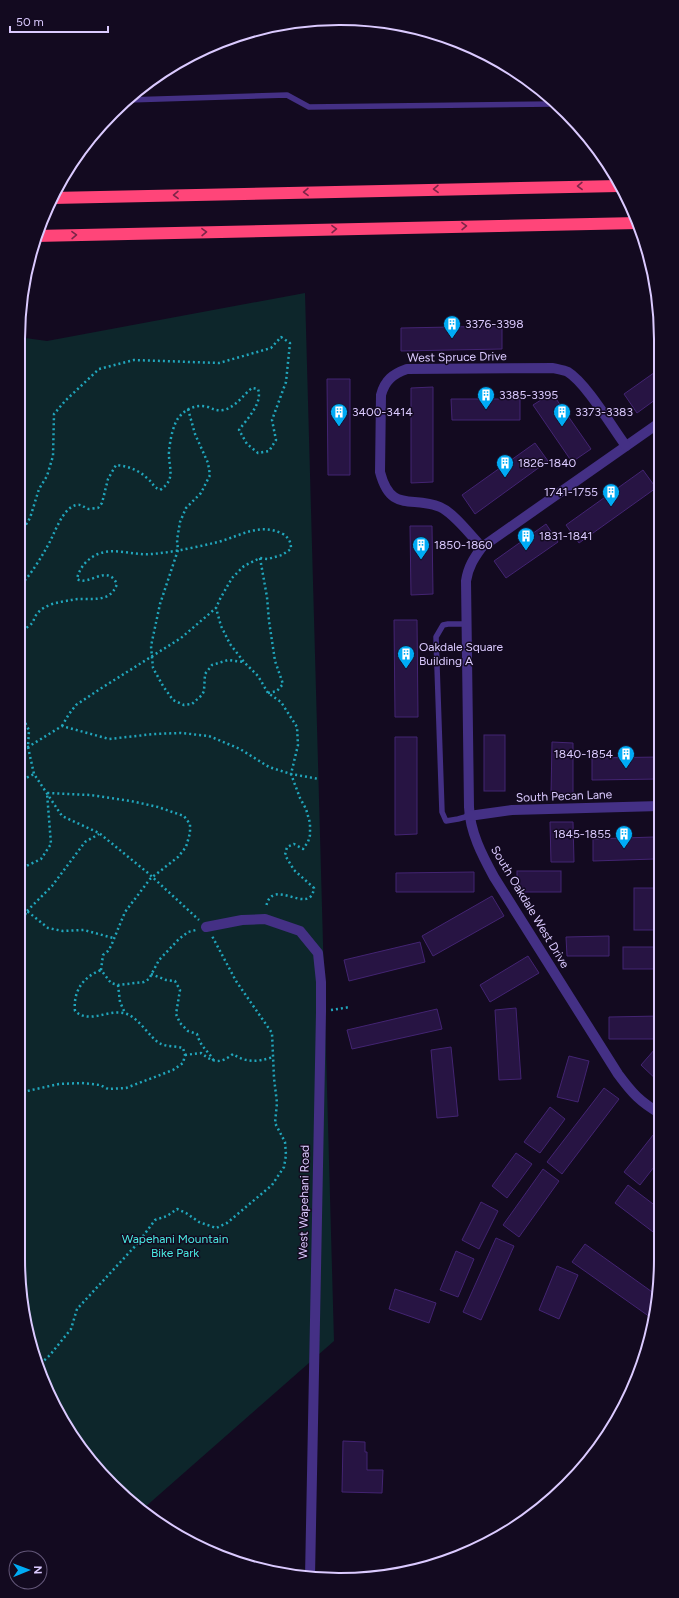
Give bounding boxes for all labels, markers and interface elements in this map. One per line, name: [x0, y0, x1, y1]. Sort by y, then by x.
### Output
scale bar: [10, 8, 108, 34]
text: 50 m: [16, 15, 44, 29]
one-way arrow: [577, 182, 583, 190]
one-way arrow: [433, 185, 439, 194]
one-way arrow: [303, 188, 309, 196]
one-way arrow: [173, 191, 179, 199]
one-way arrow: [461, 222, 467, 231]
one-way arrow: [331, 225, 337, 233]
one-way arrow: [201, 228, 207, 236]
one-way arrow: [71, 231, 77, 239]
building icon: 3376-3398: [442, 314, 462, 339]
place label: 3376-3398: [465, 317, 524, 331]
street label: West Spruce Drive: [407, 349, 507, 365]
building icon: 3385-3395: [476, 385, 496, 410]
place label: 3385-3395: [499, 388, 558, 402]
building icon: 3400-3414: [329, 402, 349, 427]
building icon: 3373-3383: [552, 402, 572, 427]
place label: 3400-3414: [352, 405, 413, 419]
place label: 3373-3383: [575, 405, 633, 419]
building icon: 1826-1840: [495, 453, 515, 478]
place label: 1826-1840: [518, 456, 577, 470]
building icon: 1741-1755: [601, 482, 621, 507]
place label: 1741-1755: [544, 485, 598, 499]
building icon: 1831-1841: [516, 526, 536, 551]
place label: 1831-1841: [539, 529, 593, 543]
building icon: 1850-1860: [411, 535, 431, 560]
place label: 1850-1860: [434, 538, 493, 552]
place label: Oakdale Square Building A: [419, 640, 504, 668]
building icon: Oakdale Square Building A: [396, 644, 416, 669]
building icon: 1840-1854: [616, 744, 636, 769]
place label: 1840-1854: [554, 747, 614, 761]
street label: South Pecan Lane: [516, 787, 613, 805]
building icon: 1845-1855: [614, 824, 634, 849]
place label: 1845-1855: [553, 827, 611, 841]
street label: South Oakdale West Drive: [488, 843, 572, 971]
street label: West Wapehani Road: [296, 1145, 312, 1259]
park label: Wapehani Mountain Bike Park: [122, 1232, 229, 1260]
north arrow: [8, 1550, 48, 1590]
text: N: [31, 1565, 44, 1574]

